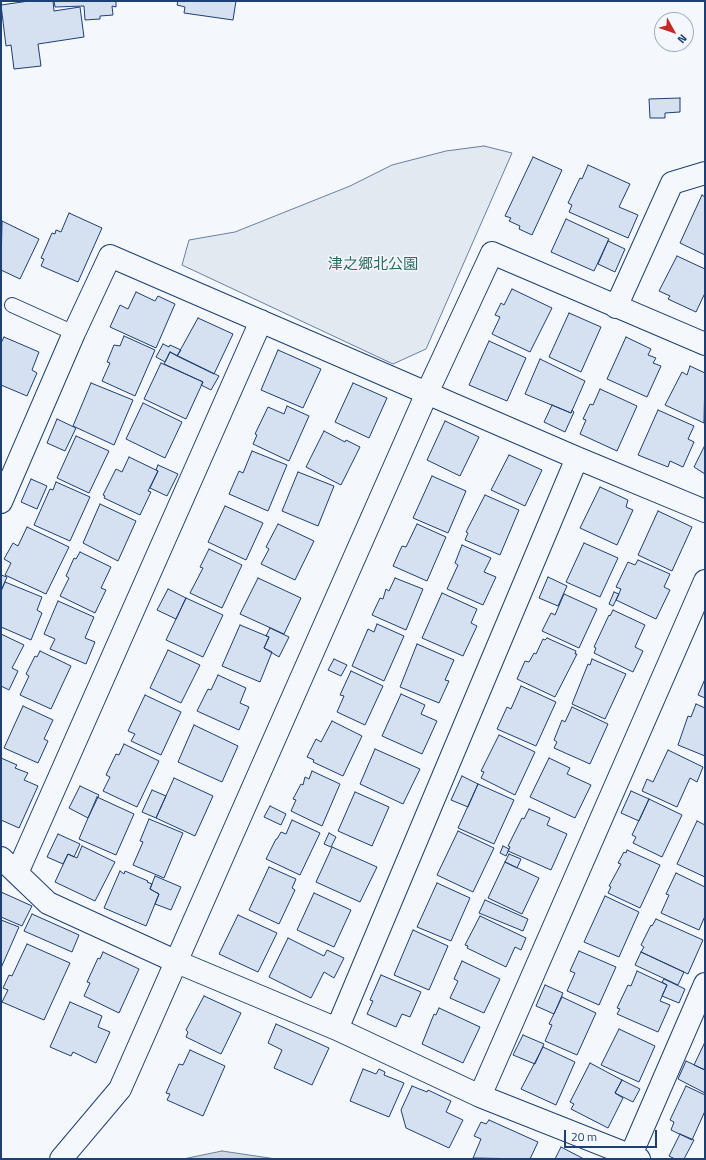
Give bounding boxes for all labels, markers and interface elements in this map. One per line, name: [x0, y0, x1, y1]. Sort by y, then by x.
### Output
north arrow: [654, 12, 694, 52]
text: N: [674, 31, 691, 47]
park label: 津之郷北公園: [328, 256, 418, 274]
scale bar: [566, 1122, 659, 1148]
text: 20 m: [571, 1127, 597, 1146]

